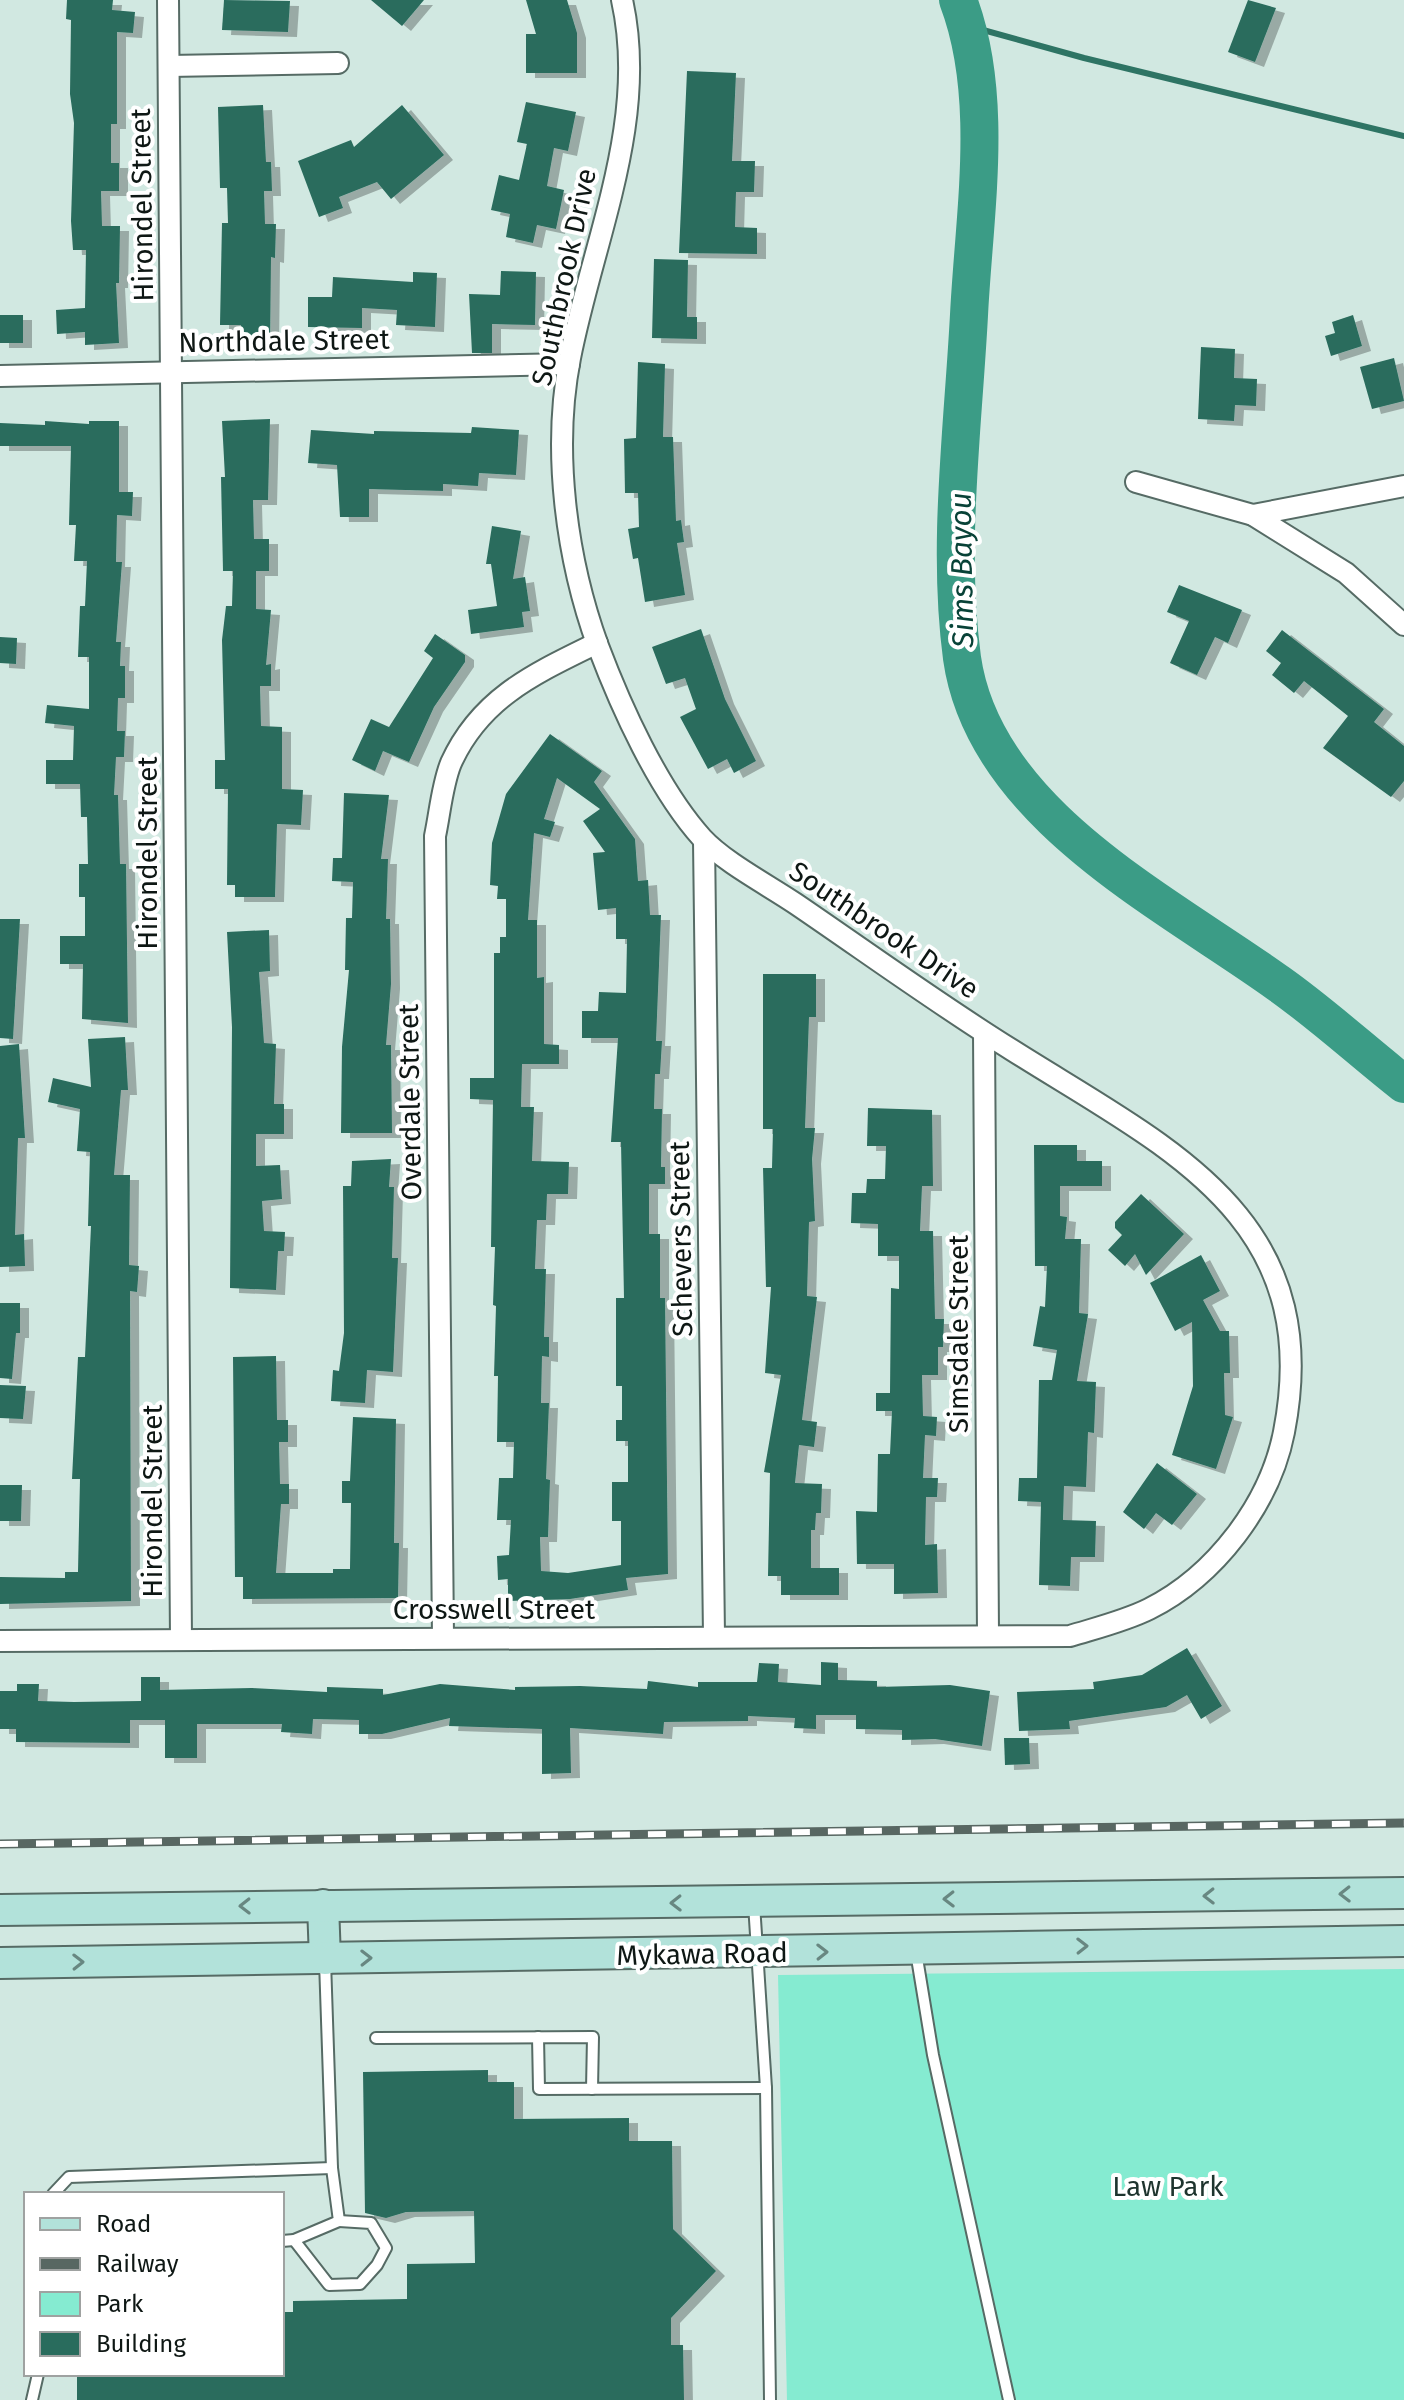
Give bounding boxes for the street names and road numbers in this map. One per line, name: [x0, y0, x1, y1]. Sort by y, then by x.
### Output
street label: Hirondel Street: [124, 107, 160, 302]
street label: Southbrook Drive: [525, 165, 603, 389]
street label: Northdale Street: [178, 323, 391, 359]
street label: Hirondel Street: [131, 755, 164, 950]
street label: Southbrook Drive: [783, 854, 985, 1006]
street label: Overdale Street: [392, 1003, 428, 1201]
street label: Schevers Street: [663, 1140, 699, 1337]
street label: Simsdale Street: [942, 1234, 975, 1433]
street label: Hirondel Street: [136, 1403, 169, 1598]
street label: Crosswell Street: [393, 1593, 596, 1626]
street label: Mykawa Road: [616, 1936, 788, 1972]

